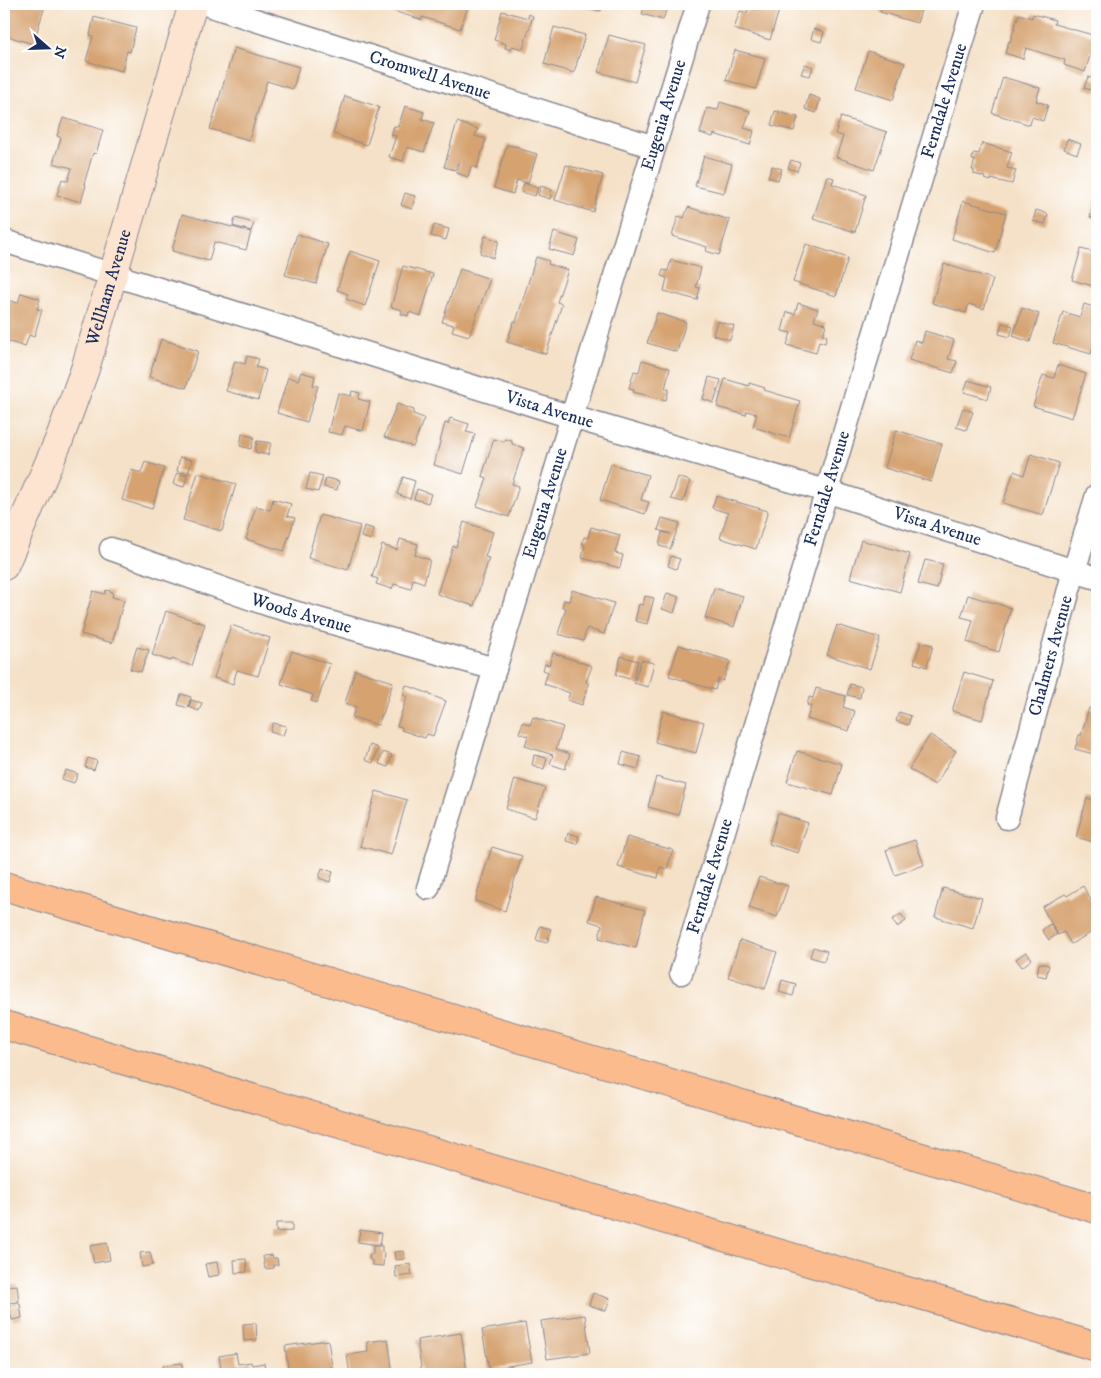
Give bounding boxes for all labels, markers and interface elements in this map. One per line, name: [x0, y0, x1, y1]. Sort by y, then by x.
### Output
north arrow: [22, 22, 72, 72]
street label: Ferndale Avenue: [917, 41, 972, 161]
text: N: [49, 44, 70, 61]
street label: Cromwell Avenue: [366, 46, 493, 105]
street label: Eugenia Avenue: [637, 57, 691, 174]
street label: Wellham Avenue: [81, 227, 137, 349]
street label: Vista Avenue: [502, 386, 596, 434]
street label: Ferndale Avenue: [800, 428, 855, 549]
street label: Eugenia Avenue: [518, 445, 573, 562]
street label: Vista Avenue: [889, 502, 984, 551]
street label: Woods Avenue: [247, 588, 354, 639]
street label: Chalmers Avenue: [1024, 593, 1078, 719]
street label: Ferndale Avenue: [682, 816, 738, 937]

